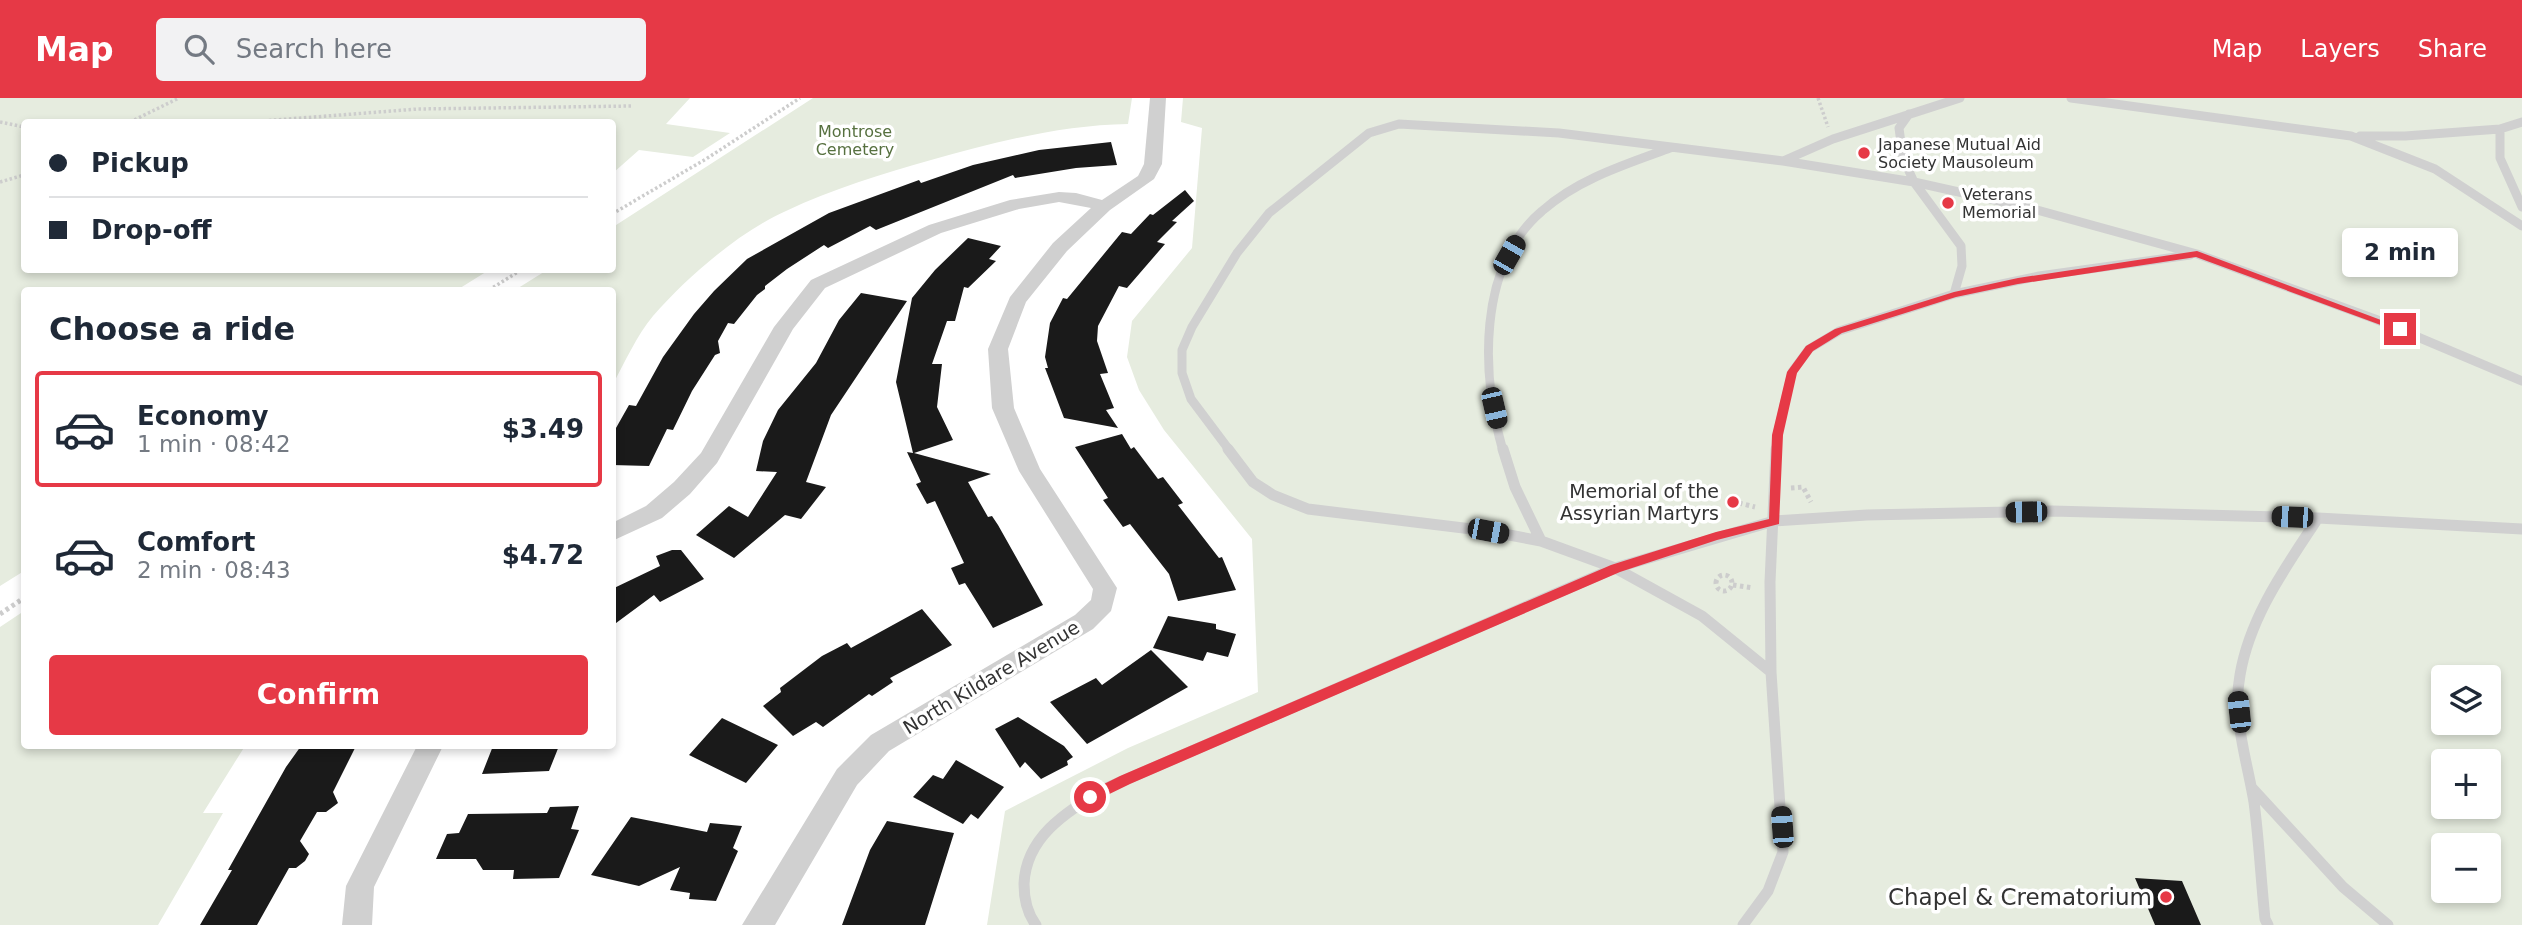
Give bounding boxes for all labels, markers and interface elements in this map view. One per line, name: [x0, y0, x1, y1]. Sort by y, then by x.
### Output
search box: [156, 18, 646, 81]
text: Map: [35, 30, 114, 69]
icon: search: [180, 30, 218, 68]
text: Search here: [236, 34, 392, 64]
text: Map: [2212, 35, 2262, 63]
text: Layers: [2300, 35, 2380, 63]
text: Share: [2418, 35, 2487, 63]
park label: Montrose Cemetery: [816, 122, 894, 159]
place label: Japanese Mutual Aid Society Mausoleum: [1877, 135, 2041, 172]
marker: Japanese Mutual Aid Society Mausoleum: [1856, 145, 1872, 161]
text: Pickup: [91, 148, 189, 178]
place label: Veterans Memorial: [1962, 185, 2036, 222]
marker: Veterans Memorial: [1940, 195, 1956, 211]
text: Drop-off: [91, 215, 212, 245]
callout: 2 min: [2342, 228, 2458, 276]
car: [1490, 232, 1529, 278]
text: 2 min: [2364, 239, 2436, 265]
text: Choose a ride: [49, 310, 295, 348]
route end: [2384, 313, 2416, 345]
car: [1480, 385, 1509, 431]
icon: car: [53, 398, 116, 461]
text: Economy: [137, 401, 268, 431]
text: $3.49: [502, 414, 584, 444]
text: 1 min · 08:42: [137, 431, 291, 457]
place label: Memorial of the Assyrian Martyrs: [1560, 480, 1719, 524]
marker: Memorial of the Assyrian Martyrs: [1725, 494, 1741, 510]
car: [2005, 501, 2048, 523]
car: [2271, 506, 2314, 528]
car: [1466, 517, 1511, 545]
icon: car: [53, 524, 116, 587]
text: Comfort: [137, 527, 255, 557]
text: $4.72: [502, 540, 584, 570]
text: 2 min · 08:43: [137, 557, 291, 583]
street label: North Kildare Avenue: [899, 616, 1083, 738]
button: Confirm: [49, 655, 588, 735]
map controls: [2431, 665, 2501, 903]
button: layers: [2431, 665, 2501, 735]
car: [2227, 690, 2252, 734]
button: +: [2431, 749, 2501, 819]
route start: [1074, 781, 1106, 813]
car: [1771, 805, 1794, 849]
button: −: [2431, 833, 2501, 903]
place label: Chapel & Crematorium: [1888, 884, 2152, 910]
marker: Chapel & Crematorium: [2158, 889, 2174, 905]

